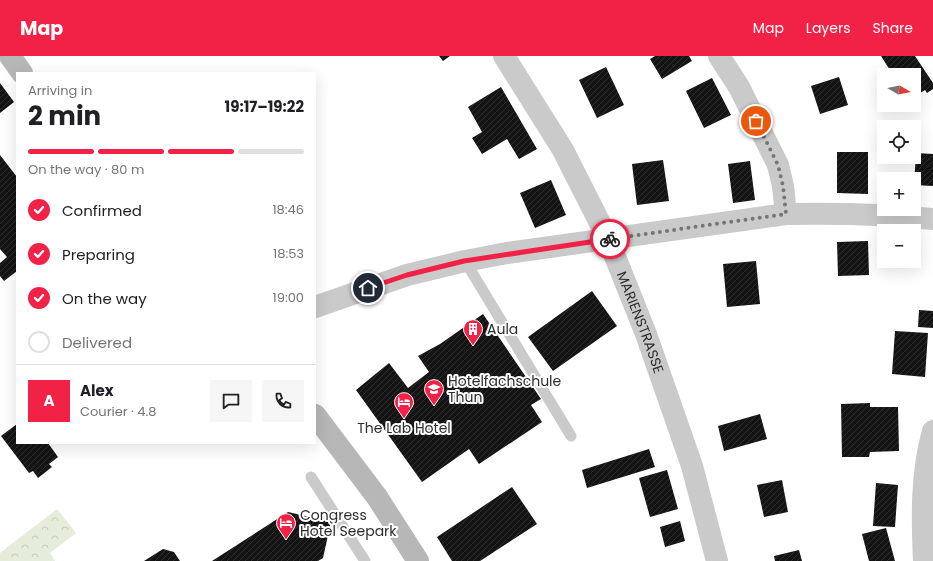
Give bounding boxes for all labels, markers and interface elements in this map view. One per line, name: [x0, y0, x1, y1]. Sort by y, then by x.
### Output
text: Map: [20, 15, 63, 42]
text: Map: [753, 18, 784, 38]
text: Layers: [806, 18, 850, 38]
text: Share: [872, 18, 913, 38]
north arrow: [877, 68, 921, 112]
map controls: [877, 68, 921, 268]
text: Arriving in: [28, 81, 92, 100]
text: 19:17–19:22: [225, 96, 304, 117]
text: 2 min: [28, 98, 101, 134]
pin: [739, 104, 773, 138]
icon: bag: [745, 110, 767, 132]
button: locate: [877, 120, 921, 164]
text: On the way · 80 m: [28, 160, 144, 179]
button: +: [877, 172, 921, 216]
icon: check: [28, 199, 50, 221]
text: Confirmed: [62, 200, 142, 221]
text: 18:46: [272, 200, 304, 219]
courier: [590, 219, 630, 259]
button: −: [877, 224, 921, 268]
icon: bike: [599, 228, 621, 250]
icon: check: [28, 243, 50, 265]
text: Preparing: [62, 244, 135, 265]
text: 18:53: [273, 244, 304, 263]
street label: MARIENSTRASSE: [612, 268, 669, 376]
pin: [351, 271, 385, 305]
icon: home: [357, 277, 379, 299]
icon: check: [28, 287, 50, 309]
text: On the way: [62, 288, 147, 309]
text: 19:00: [273, 288, 304, 307]
building icon: Aula: [462, 318, 484, 346]
place label: Aula: [487, 319, 518, 339]
text: Delivered: [62, 332, 132, 353]
place label: Hotelfachschule Thun: [448, 371, 562, 407]
school or university icon: Hotelfachschule Thun: [423, 378, 445, 406]
text: Alex: [80, 380, 114, 401]
button: chat: [210, 380, 252, 422]
button: phone: [262, 380, 304, 422]
text: A: [43, 390, 55, 411]
hotel icon: The Lab Hotel: [393, 391, 415, 419]
text: Courier · 4.8: [80, 402, 156, 421]
place label: The Lab Hotel: [357, 418, 451, 438]
place label: Congress Hotel Seepark: [300, 505, 397, 541]
hotel icon: Congress Hotel Seepark: [275, 512, 297, 540]

